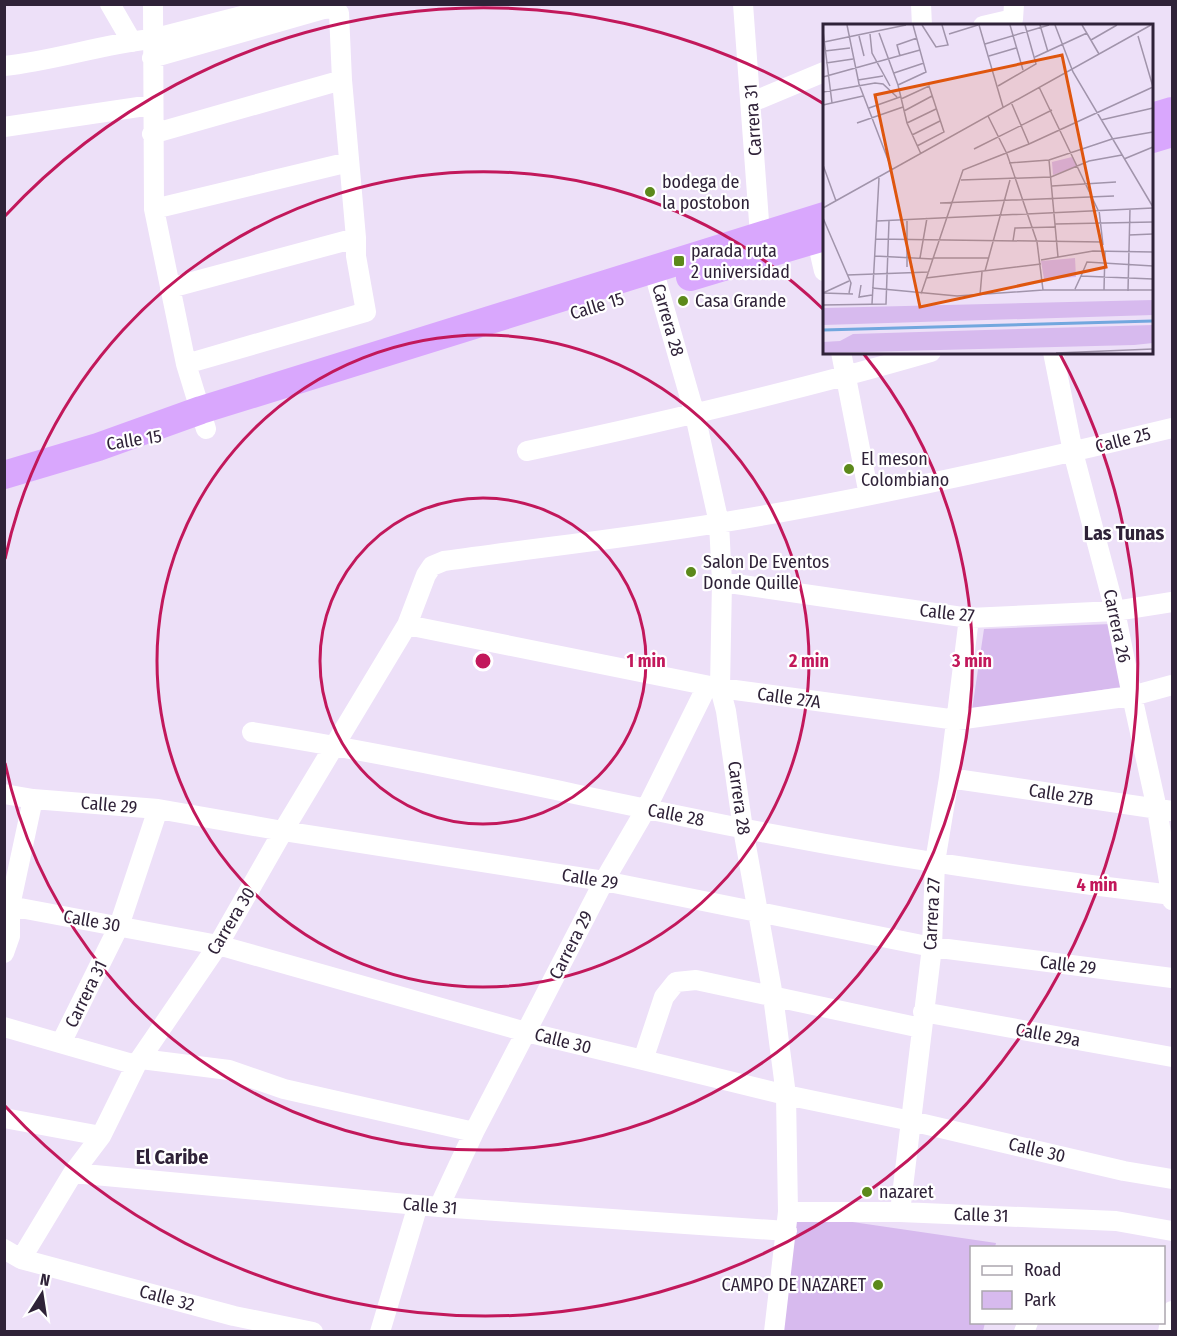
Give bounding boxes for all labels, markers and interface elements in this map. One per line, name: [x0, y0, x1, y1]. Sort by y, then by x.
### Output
inset map: [823, 24, 1153, 354]
street label: Carrera 31: [740, 83, 766, 157]
place label: bodega de la postobon: [662, 171, 750, 214]
marker: bodega de la postobon: [643, 185, 657, 199]
place label: parada ruta 2 universidad: [691, 240, 790, 283]
marker: parada ruta 2 universidad: [672, 254, 686, 268]
street label: Carrera 28: [647, 281, 689, 359]
street label: Calle 15: [567, 287, 627, 325]
place label: Casa Grande: [695, 290, 786, 312]
marker: Casa Grande: [676, 294, 690, 308]
street label: Calle 25: [1093, 423, 1153, 457]
street label: Calle 15: [105, 425, 163, 455]
place label: El meson Colombiano: [861, 448, 949, 491]
marker: El meson Colombiano: [842, 462, 856, 476]
district label: Las Tunas: [1084, 521, 1164, 545]
place label: Salon De Eventos Donde Quille: [703, 551, 829, 594]
marker: Salon De Eventos Donde Quille: [684, 565, 698, 579]
street label: Carrera 26: [1099, 587, 1136, 665]
street label: Calle 27: [918, 599, 976, 627]
text: 1 min: [626, 650, 666, 672]
text: 2 min: [788, 650, 829, 672]
text: 3 min: [951, 650, 992, 672]
centre of rings: [473, 651, 493, 671]
street label: Calle 27A: [756, 683, 823, 713]
street label: Carrera 28: [723, 760, 755, 836]
street label: Calle 27B: [1027, 779, 1095, 811]
street label: Calle 29: [80, 792, 138, 818]
street label: Calle 28: [646, 799, 706, 831]
street label: Calle 29: [560, 864, 620, 894]
text: 4 min: [1077, 874, 1117, 896]
street label: Carrera 27: [919, 877, 945, 951]
street label: Carrera 30: [202, 883, 260, 959]
street label: Calle 30: [62, 905, 122, 937]
street label: Carrera 29: [544, 907, 598, 983]
street label: Calle 29: [1039, 951, 1097, 979]
street label: Carrera 31: [60, 957, 112, 1031]
street label: Calle 29a: [1014, 1018, 1082, 1052]
street label: Calle 30: [532, 1023, 594, 1059]
street label: Calle 30: [1006, 1133, 1068, 1167]
district label: El Caribe: [136, 1145, 208, 1169]
place label: nazaret: [879, 1181, 934, 1203]
marker: nazaret: [860, 1185, 874, 1199]
street label: Calle 31: [402, 1193, 458, 1219]
street label: Calle 31: [953, 1203, 1009, 1227]
legend: [970, 1246, 1165, 1324]
text: Road: [1024, 1259, 1061, 1281]
north arrow: [12, 1264, 72, 1324]
text: N: [38, 1270, 52, 1290]
place label: CAMPO DE NAZARET: [722, 1274, 867, 1296]
marker: CAMPO DE NAZARET: [871, 1278, 885, 1292]
street label: Calle 32: [137, 1280, 197, 1316]
text: Park: [1024, 1289, 1057, 1311]

